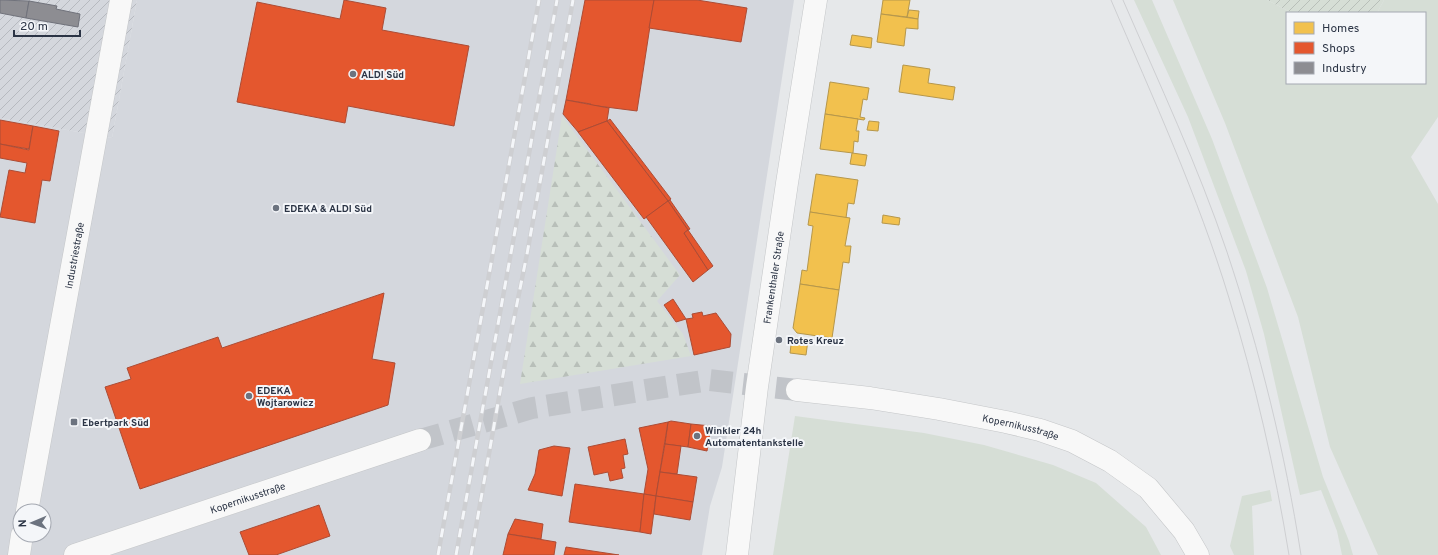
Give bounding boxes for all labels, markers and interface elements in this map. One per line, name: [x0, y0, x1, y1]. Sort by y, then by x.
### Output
scale bar: [14, 12, 80, 38]
legend: [1286, 12, 1426, 84]
text: 20 m: [20, 19, 48, 35]
text: Homes: [1322, 21, 1359, 37]
text: Shops: [1322, 41, 1355, 57]
text: Industry: [1322, 61, 1367, 77]
marker: ALDI Süd: [348, 69, 358, 79]
place label: ALDI Süd: [361, 69, 404, 82]
marker: EDEKA & ALDI Süd: [271, 203, 281, 213]
place label: EDEKA & ALDI Süd: [284, 203, 372, 216]
street label: Industriestraße: [63, 221, 88, 290]
street label: Frankenthaler Straße: [761, 230, 788, 325]
marker: Rotes Kreuz: [774, 335, 784, 345]
place label: Rotes Kreuz: [787, 335, 844, 348]
place label: EDEKA Wojtarowicz: [257, 385, 314, 410]
marker: EDEKA Wojtarowicz: [244, 391, 254, 401]
street label: Kopernikusstraße: [981, 413, 1060, 444]
marker: Ebertpark Süd: [69, 417, 79, 427]
place label: Ebertpark Süd: [82, 417, 149, 430]
place label: Winkler 24h Automatentankstelle: [705, 425, 804, 450]
marker: Winkler 24h Automatentankstelle: [692, 431, 702, 441]
street label: Kopernikusstraße: [209, 480, 287, 517]
north arrow: [12, 503, 52, 543]
text: N: [16, 519, 30, 528]

